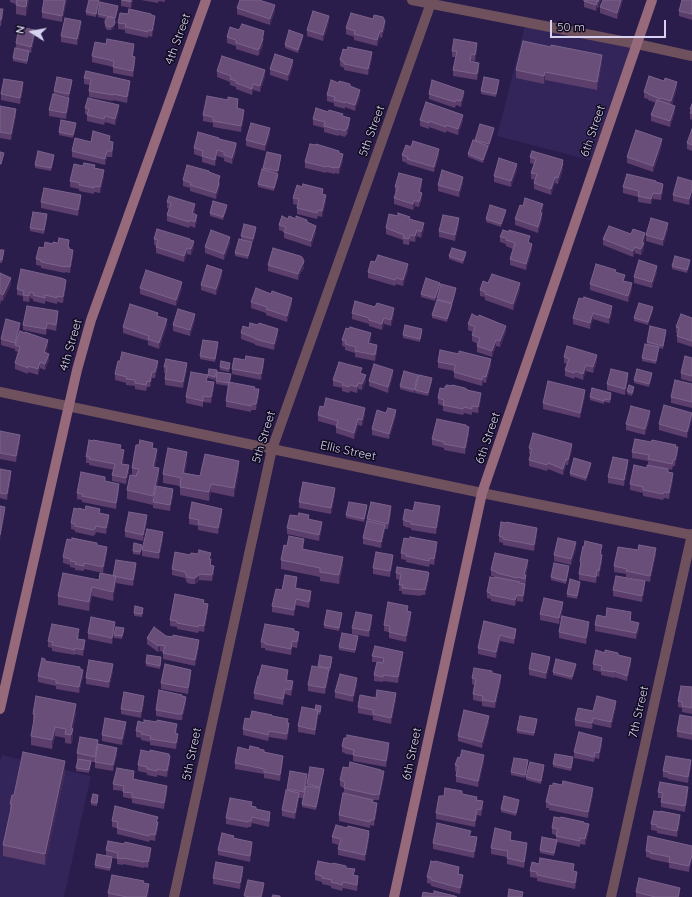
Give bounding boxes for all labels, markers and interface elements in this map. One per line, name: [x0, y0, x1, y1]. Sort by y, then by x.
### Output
north arrow: [12, 12, 52, 52]
street label: 4th Street: [162, 12, 194, 66]
scale bar: [552, 12, 668, 38]
text: 50 m: [557, 19, 585, 34]
text: N: [13, 24, 28, 35]
street label: 5th Street: [356, 103, 388, 159]
street label: 6th Street: [577, 103, 609, 159]
street label: 4th Street: [57, 317, 85, 373]
street label: 5th Street: [249, 409, 279, 465]
street label: 6th Street: [472, 410, 504, 466]
street label: Ellis Street: [319, 438, 377, 464]
street label: 7th Street: [626, 685, 652, 739]
street label: 5th Street: [179, 726, 205, 782]
street label: 6th Street: [399, 726, 425, 782]

